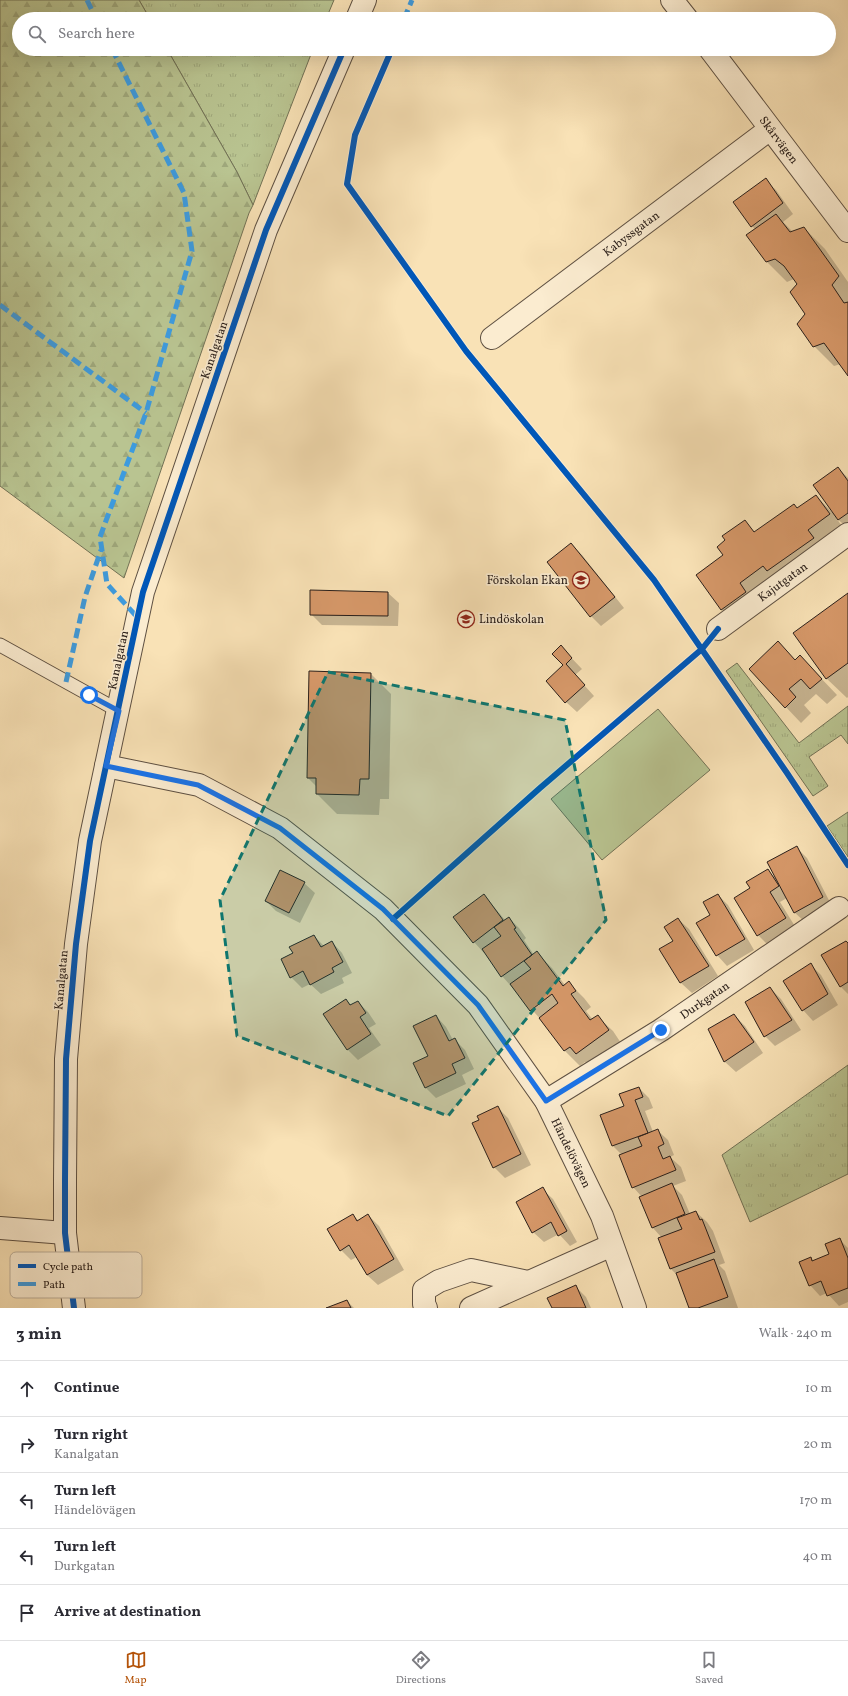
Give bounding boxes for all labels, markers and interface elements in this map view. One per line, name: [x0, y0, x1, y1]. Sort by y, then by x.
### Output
search box: [12, 12, 836, 56]
icon: search: [26, 23, 48, 45]
text: Search here: [58, 24, 135, 45]
street label: Skårvägen: [755, 113, 801, 167]
street label: Kabyssgatan: [600, 208, 663, 261]
street label: Kanalgatan: [198, 319, 232, 381]
street label: Kajutgatan: [755, 559, 811, 606]
school or university icon: Förskolan Ekan: [571, 570, 591, 590]
place label: Förskolan Ekan: [487, 573, 568, 589]
school or university icon: Lindöskolan: [456, 609, 476, 629]
place label: Lindöskolan: [479, 612, 544, 628]
street label: Kanalgatan: [105, 629, 133, 691]
route start: [80, 686, 98, 704]
street label: Kanalgatan: [51, 949, 73, 1011]
street label: Durkgatan: [677, 978, 733, 1023]
route end: [652, 1021, 670, 1039]
street label: Händelövägen: [547, 1116, 594, 1191]
legend: [10, 1252, 142, 1298]
text: Cycle path: [43, 1260, 93, 1275]
text: Path: [43, 1278, 66, 1293]
text: 3 min: [16, 1323, 62, 1346]
text: Walk · 240 m: [759, 1325, 832, 1343]
icon: ahead: [16, 1378, 38, 1400]
text: Continue: [54, 1378, 119, 1399]
text: 10 m: [805, 1380, 832, 1398]
text: Turn right: [54, 1425, 128, 1446]
icon: right: [16, 1434, 38, 1456]
text: 20 m: [803, 1436, 832, 1454]
text: Kanalgatan: [54, 1446, 119, 1464]
text: Turn left: [54, 1481, 116, 1502]
icon: left: [16, 1490, 38, 1512]
text: 170 m: [799, 1492, 832, 1510]
text: Händelövägen: [54, 1502, 136, 1520]
text: Turn left: [54, 1537, 116, 1558]
icon: left: [16, 1546, 38, 1568]
text: 40 m: [803, 1548, 832, 1566]
text: Durkgatan: [54, 1558, 115, 1576]
icon: arrive: [16, 1602, 38, 1624]
text: Arrive at destination: [54, 1602, 201, 1623]
tab: Map: [125, 1649, 147, 1688]
tab: Directions: [396, 1649, 446, 1688]
tab: Saved: [695, 1649, 723, 1688]

